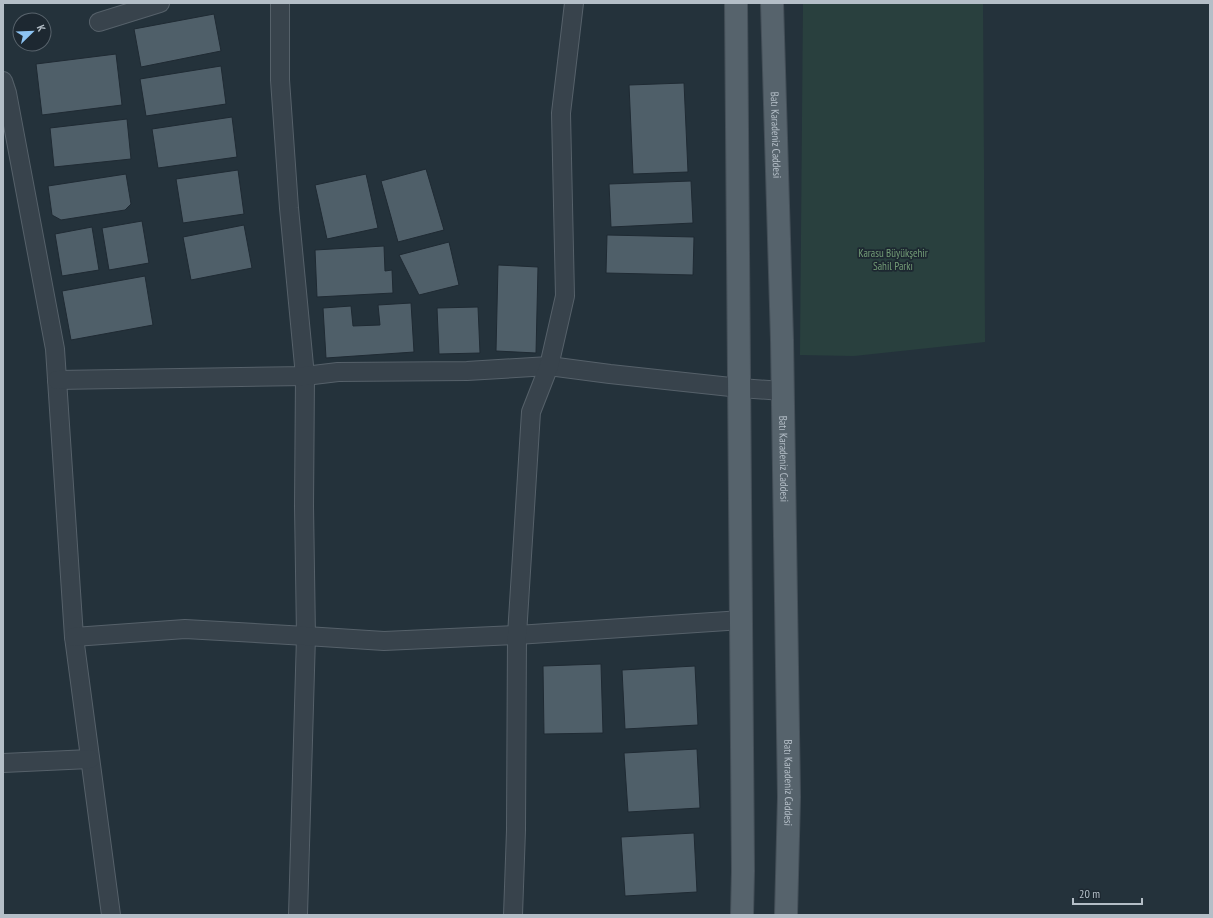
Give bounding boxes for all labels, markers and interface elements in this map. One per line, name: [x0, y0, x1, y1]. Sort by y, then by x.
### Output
north arrow: [12, 12, 52, 52]
text: K: [34, 23, 49, 34]
street label: Batı Karadeniz Caddesi: [768, 92, 784, 178]
park label: Karasu Büyükşehir Sahil Parkı: [858, 246, 928, 273]
street label: Batı Karadeniz Caddesi: [776, 415, 791, 502]
street label: Batı Karadeniz Caddesi: [781, 739, 796, 826]
scale bar: [1073, 880, 1142, 906]
text: 20 m: [1079, 886, 1100, 901]

